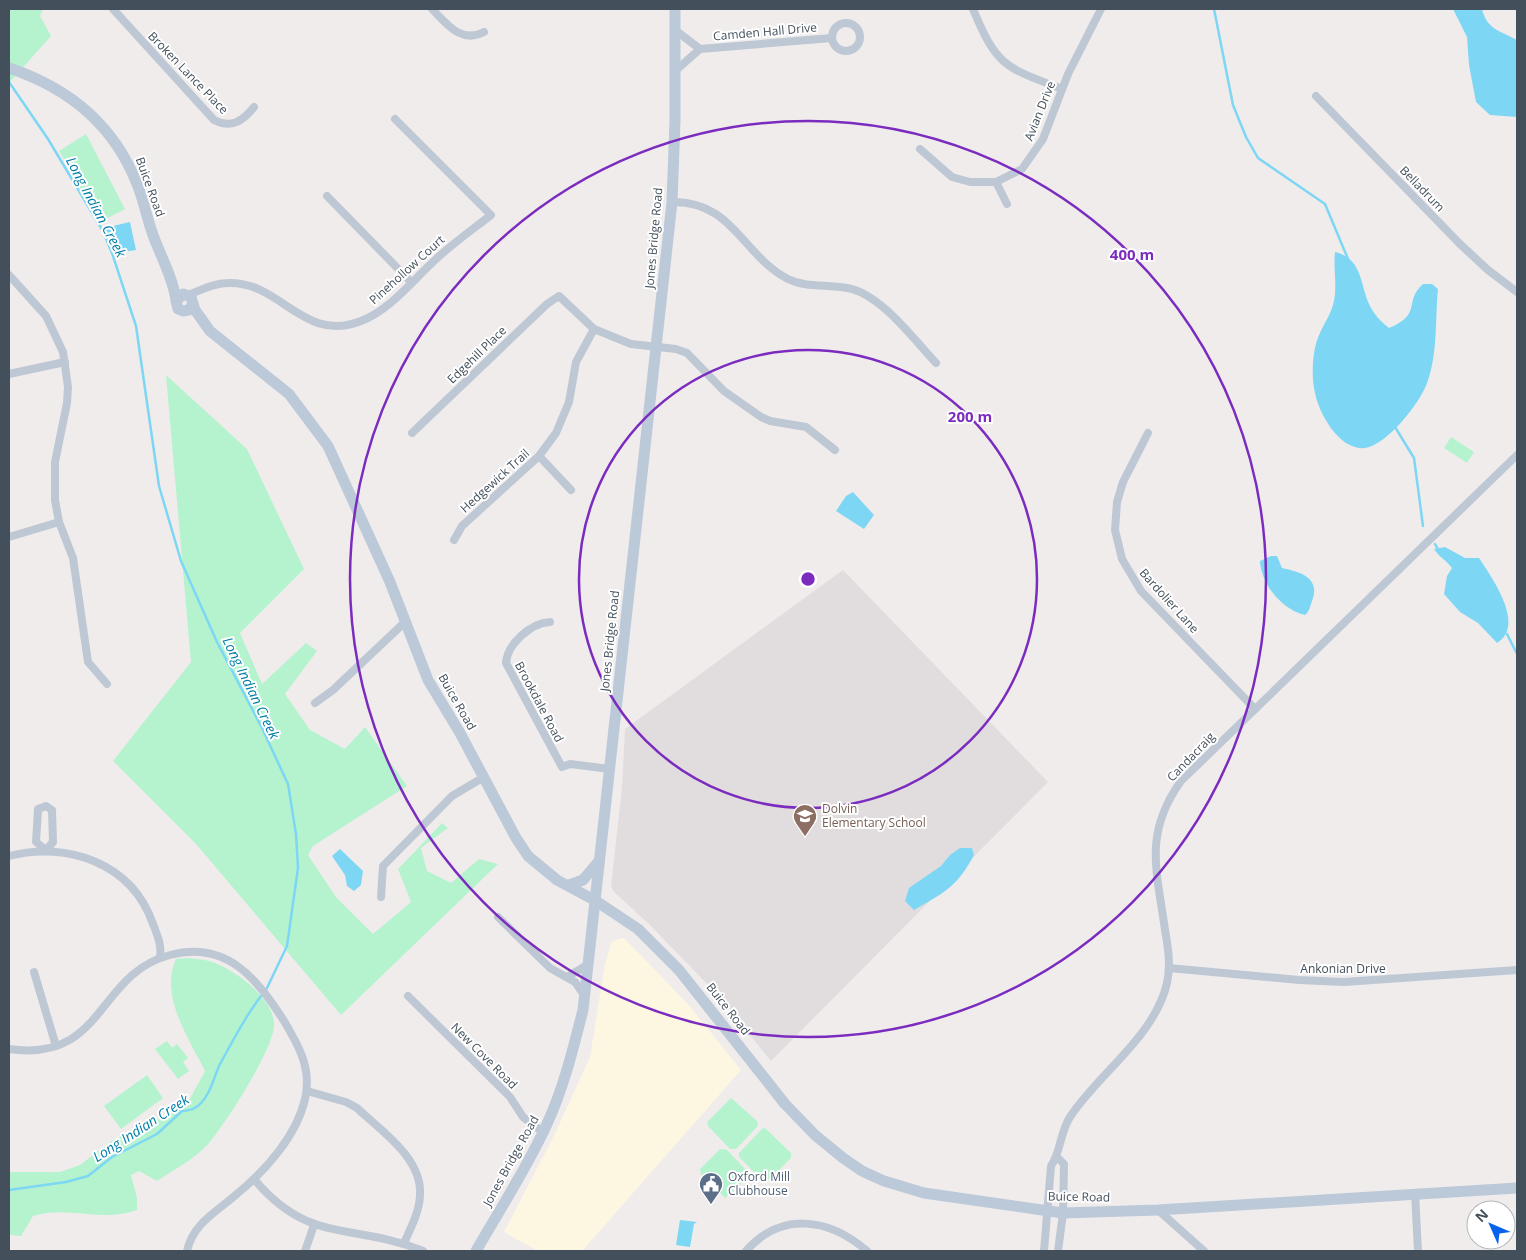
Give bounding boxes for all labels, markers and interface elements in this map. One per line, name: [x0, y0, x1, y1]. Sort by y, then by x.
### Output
street label: Camden Hall Drive: [712, 18, 818, 45]
street label: Broken Lance Place: [144, 28, 232, 118]
street label: Avian Drive: [1020, 78, 1059, 143]
water label: Long Indian Creek: [62, 153, 131, 261]
street label: Buice Road: [132, 155, 169, 219]
street label: Belladrum: [1396, 162, 1449, 215]
street label: Jones Bridge Road: [641, 187, 666, 290]
street label: Pinehollow Court: [365, 231, 448, 308]
text: 400 m: [1110, 244, 1154, 264]
street label: Edgehill Place: [443, 322, 510, 387]
text: 200 m: [948, 406, 992, 426]
street label: Hedgewick Trail: [456, 445, 533, 516]
street label: Bardolier Lane: [1136, 565, 1203, 637]
centre of rings: [799, 570, 817, 588]
street label: Jones Bridge Road: [596, 590, 623, 693]
water label: Long Indian Creek: [219, 634, 285, 743]
street label: Brookdale Road: [511, 659, 568, 745]
street label: Buice Road: [434, 670, 480, 733]
street label: Candacraig: [1163, 728, 1219, 785]
place label: Dolvin Elementary School: [822, 800, 926, 831]
school or university icon: Dolvin Elementary School: [792, 803, 818, 837]
street label: Ankonian Drive: [1300, 960, 1386, 977]
street label: Buice Road: [702, 979, 754, 1039]
street label: New Cove Road: [447, 1019, 521, 1093]
water label: Long Indian Creek: [89, 1089, 194, 1166]
street label: Jones Bridge Road: [478, 1112, 543, 1210]
place label: Oxford Mill Clubhouse: [728, 1168, 790, 1199]
public building icon: Oxford Mill Clubhouse: [698, 1171, 724, 1205]
street label: Buice Road: [1048, 1187, 1110, 1206]
north arrow: [1466, 1200, 1516, 1250]
text: N: [1471, 1205, 1492, 1226]

